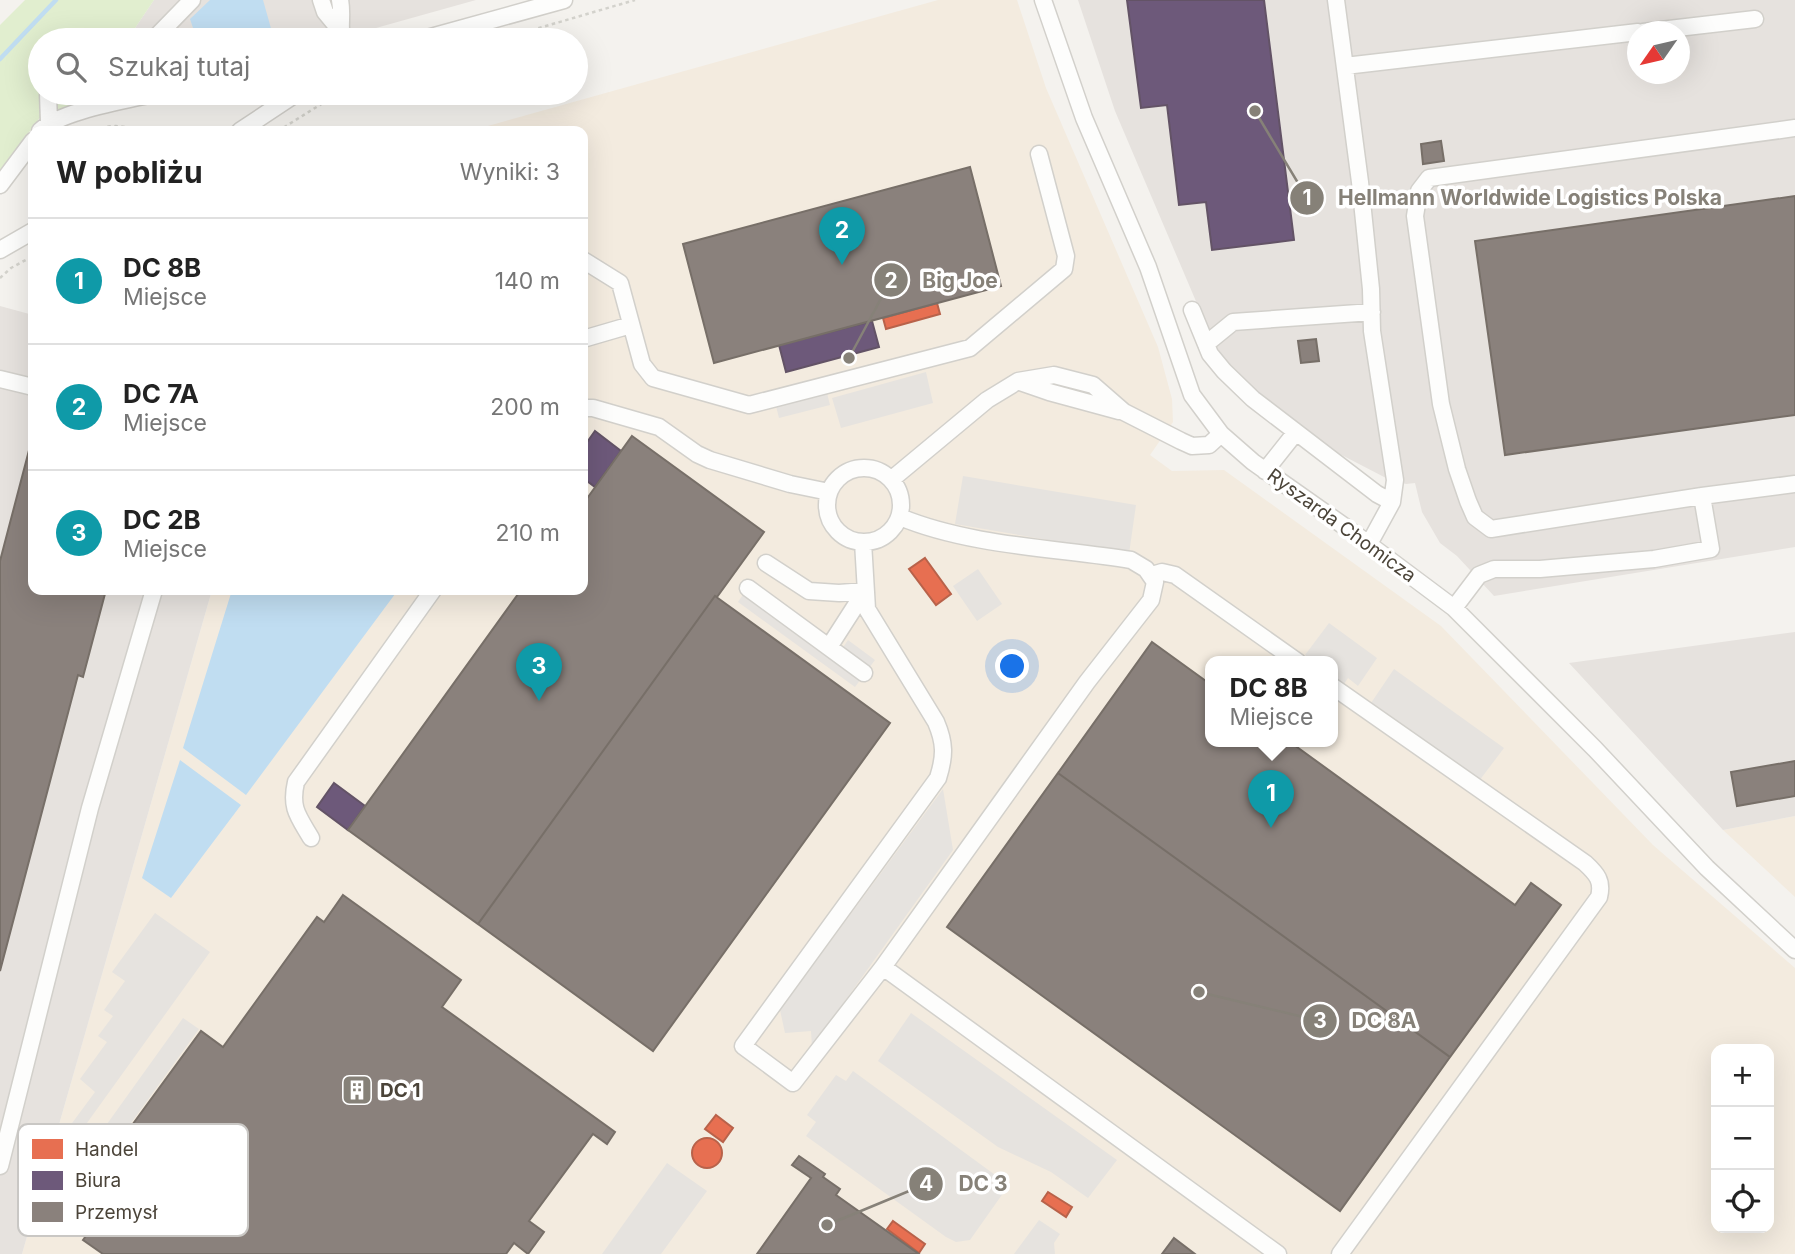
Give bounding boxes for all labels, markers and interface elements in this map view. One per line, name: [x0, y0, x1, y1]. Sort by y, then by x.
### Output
north arrow: [1627, 21, 1690, 84]
search box: [28, 28, 588, 105]
icon: search: [52, 48, 90, 86]
text: Szukaj tutaj: [108, 51, 250, 82]
text: W pobliżu: [56, 154, 203, 190]
text: Wyniki: 3: [460, 158, 560, 186]
callout: Hellmann Worldwide Logistics Polska: [1289, 177, 1736, 219]
text: 1: [1302, 185, 1312, 210]
text: Hellmann Worldwide Logistics Polska: [1338, 185, 1722, 210]
pin: 2: [819, 207, 865, 265]
text: DC 8B: [123, 252, 201, 283]
callout: Big Joe: [874, 259, 1012, 301]
text: 1: [74, 267, 84, 295]
text: 140 m: [495, 267, 560, 295]
text: 2: [884, 268, 898, 293]
text: Big Joe: [922, 268, 998, 293]
text: Miejsce: [123, 283, 207, 311]
text: DC 7A: [123, 378, 199, 409]
text: 2: [72, 393, 86, 421]
text: 200 m: [490, 393, 560, 421]
text: Miejsce: [123, 409, 207, 437]
street label: Ryszarda Chomicza: [1263, 464, 1420, 587]
text: DC 2B: [123, 504, 201, 535]
text: 3: [72, 519, 86, 547]
text: 210 m: [495, 519, 560, 547]
text: Miejsce: [123, 535, 207, 563]
pin: 3: [516, 643, 562, 701]
your location: [995, 649, 1029, 683]
popup: [1205, 656, 1338, 747]
text: DC 8B: [1229, 672, 1308, 703]
text: Miejsce: [1229, 703, 1314, 731]
pin: 1: [1248, 770, 1294, 828]
callout: DC 8A: [1303, 1000, 1431, 1042]
text: 3: [1313, 1008, 1327, 1033]
text: DC 8A: [1351, 1008, 1417, 1033]
map controls: [1711, 1044, 1774, 1233]
button: +: [1711, 1044, 1774, 1107]
building icon: DC 1: [340, 1073, 374, 1107]
place label: DC 1: [380, 1079, 420, 1102]
button: −: [1711, 1107, 1774, 1170]
legend: [18, 1124, 248, 1236]
text: Handel: [75, 1138, 138, 1161]
callout: DC 3: [909, 1163, 1021, 1205]
text: Biura: [75, 1169, 121, 1192]
button: locate: [1711, 1170, 1774, 1233]
text: 4: [919, 1171, 933, 1196]
text: DC 3: [958, 1171, 1008, 1196]
text: Przemysł: [75, 1201, 158, 1224]

